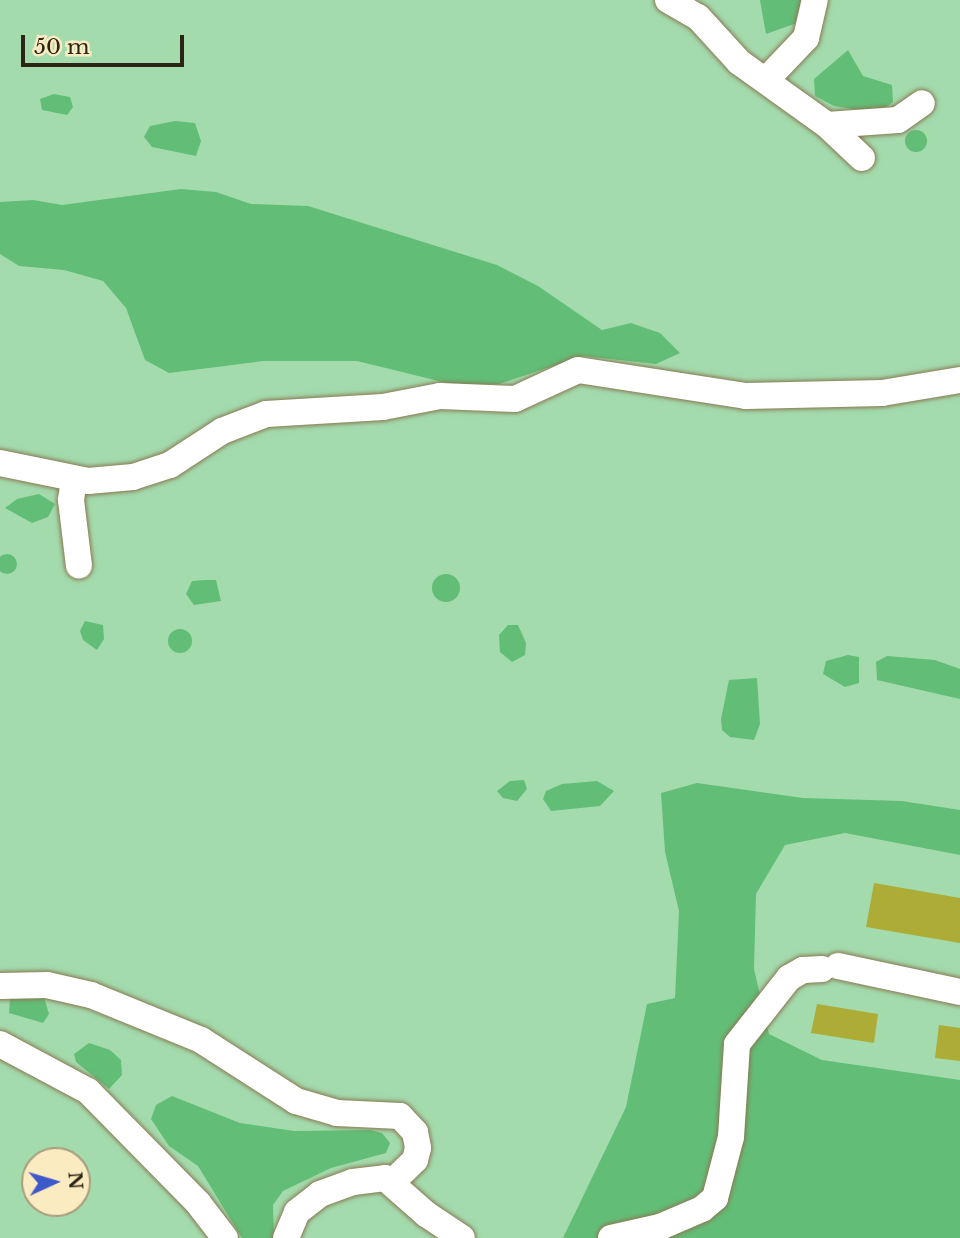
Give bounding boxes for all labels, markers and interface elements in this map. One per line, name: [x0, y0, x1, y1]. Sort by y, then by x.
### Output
scale bar: [24, 21, 187, 65]
text: 50 m: [34, 34, 89, 60]
north arrow: [21, 1147, 91, 1217]
text: N: [63, 1171, 88, 1190]

